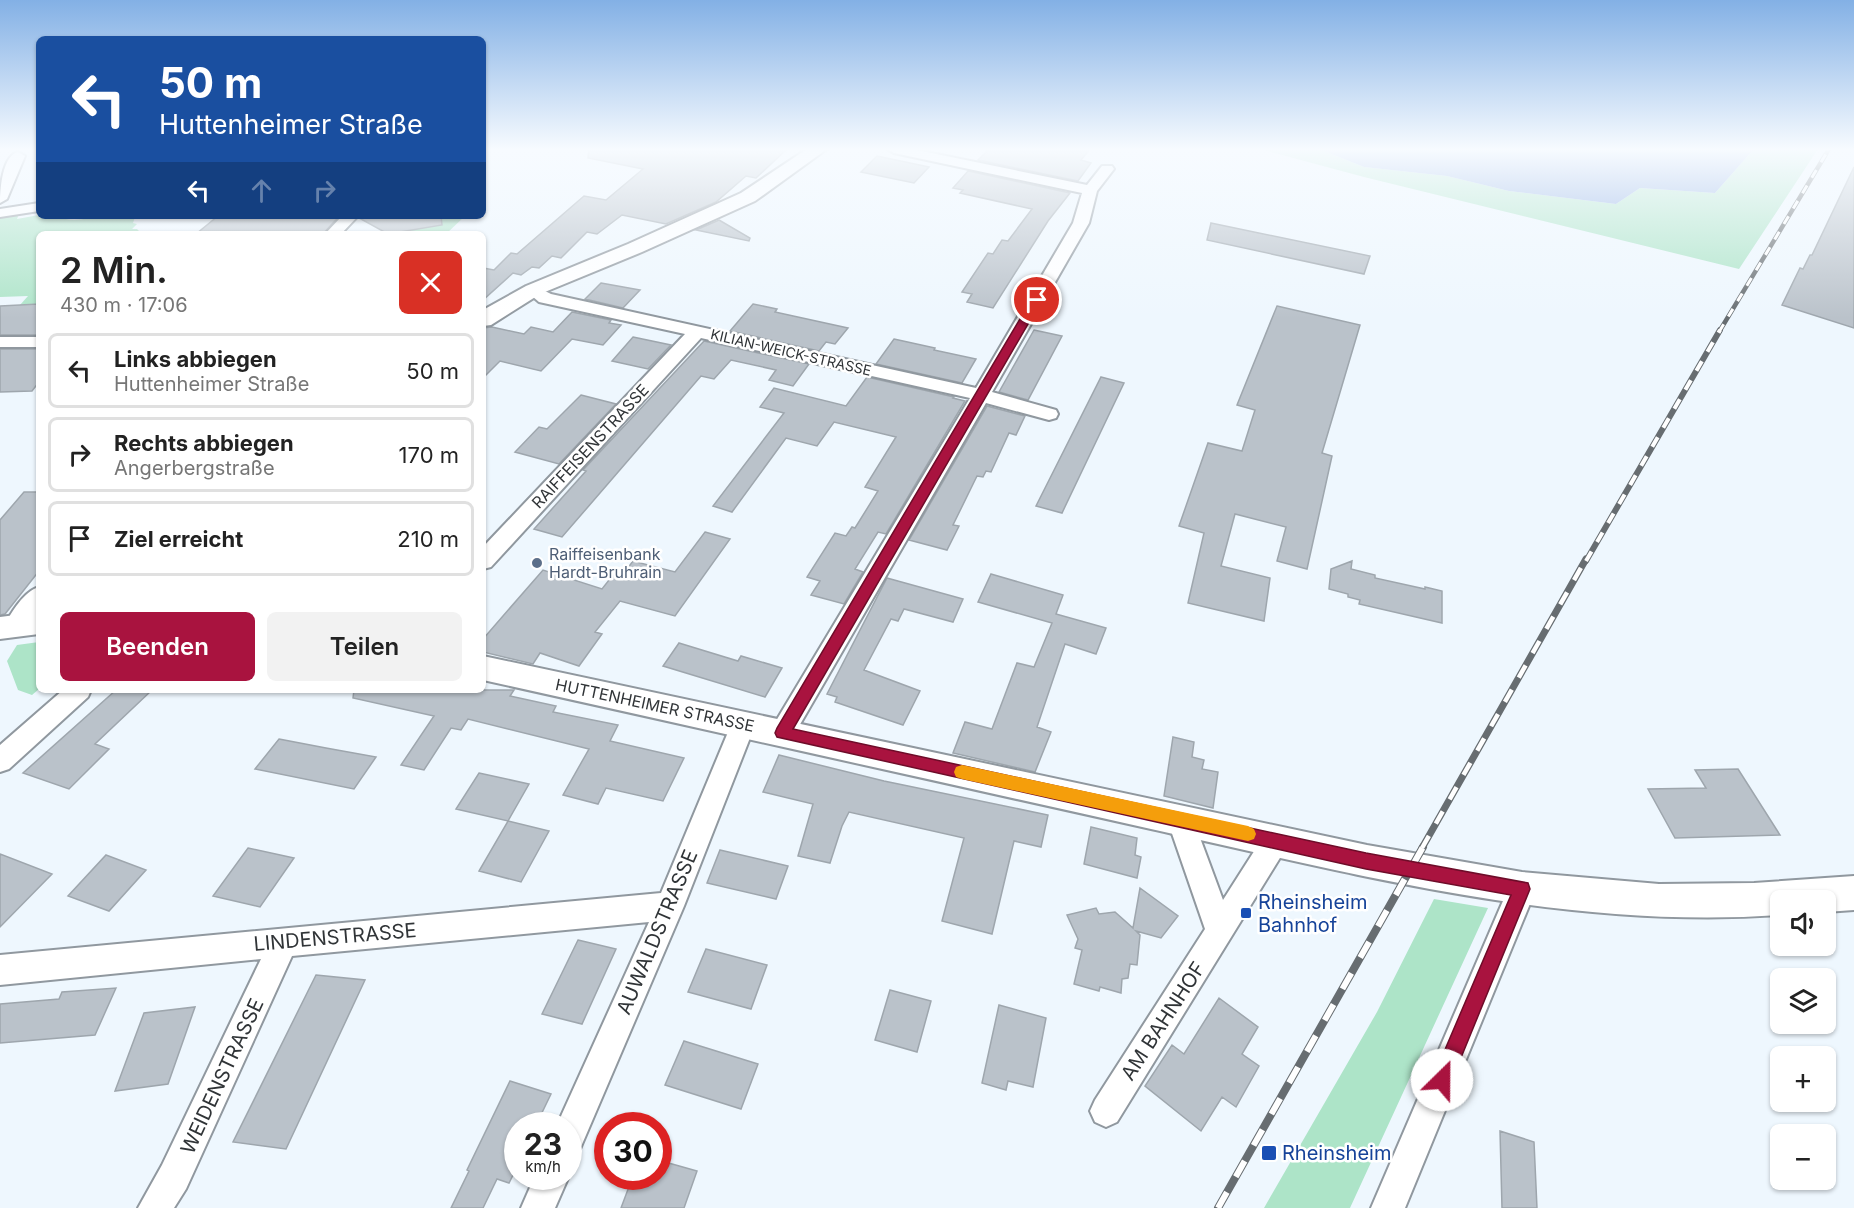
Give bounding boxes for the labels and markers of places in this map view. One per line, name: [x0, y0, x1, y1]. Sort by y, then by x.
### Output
pin: [1011, 274, 1062, 325]
place label: Raiffeisenbank Hardt-Bruhrain: [549, 544, 662, 582]
marker: Raiffeisenbank Hardt-Bruhrain: [530, 556, 544, 570]
place label: Rheinsheim Bahnhof: [1258, 890, 1367, 937]
marker: Rheinsheim Bahnhof: [1239, 906, 1253, 920]
place label: Rheinsheim: [1282, 1141, 1391, 1165]
marker: Rheinsheim: [1260, 1144, 1278, 1162]

